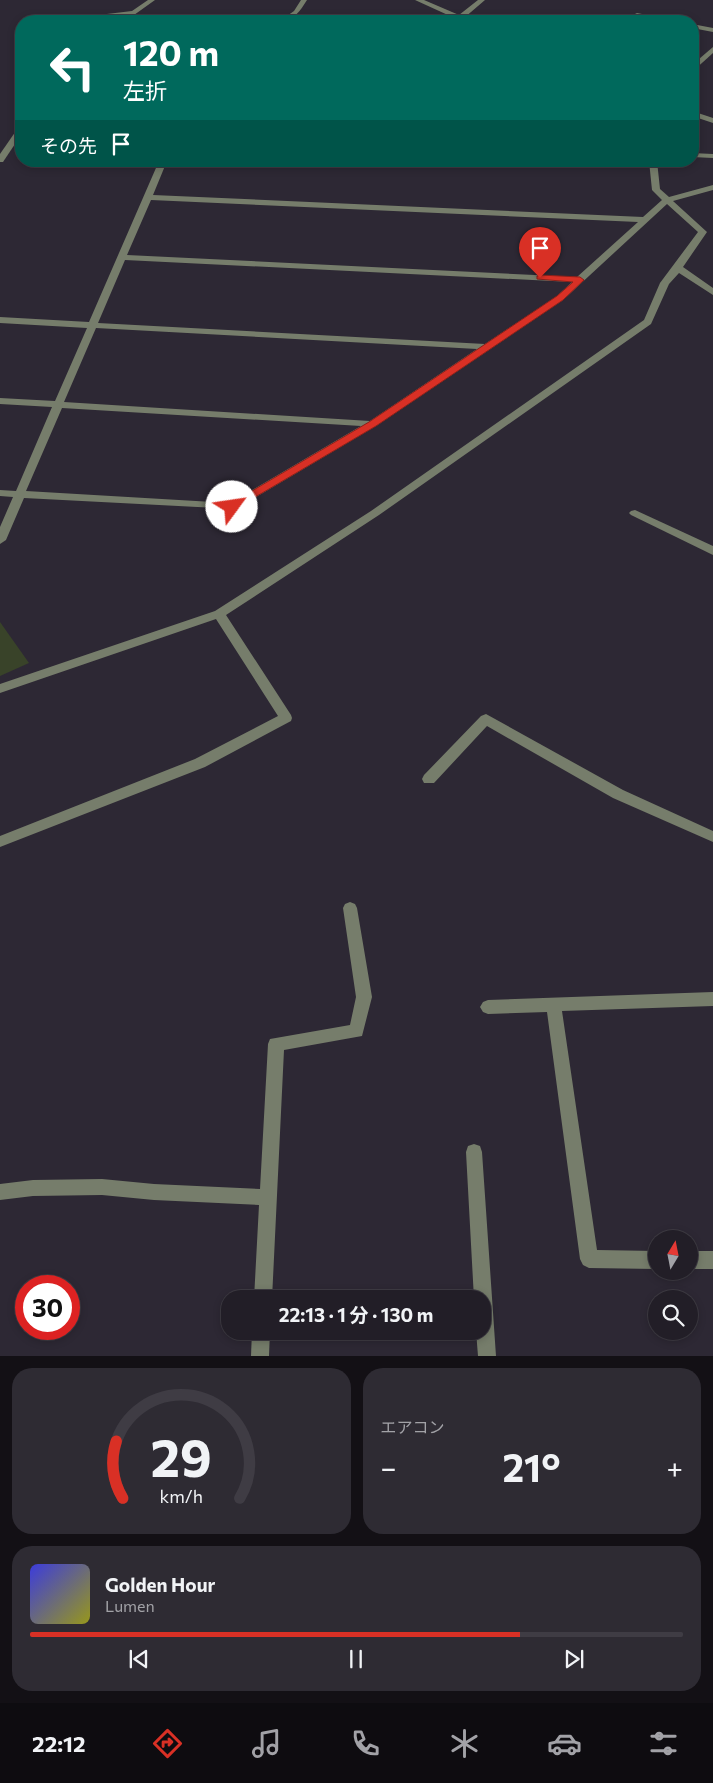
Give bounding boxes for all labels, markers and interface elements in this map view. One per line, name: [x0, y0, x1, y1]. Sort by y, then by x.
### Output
text: 120 m: [123, 30, 219, 73]
icon: left: [40, 35, 105, 100]
text: 左折: [123, 77, 167, 104]
icon: arrive: [107, 130, 135, 158]
text: その先: [40, 134, 97, 157]
pin: [519, 227, 561, 278]
icon: arrive: [526, 234, 554, 262]
position arrow: [205, 480, 257, 532]
north arrow: [648, 1230, 698, 1280]
map controls: [648, 1230, 698, 1340]
speed limit sign: 30: [15, 1275, 80, 1340]
button: search: [648, 1290, 698, 1340]
text: 22:13 · 1 分 · 130 m: [279, 1303, 433, 1326]
text: エアコン: [381, 1417, 445, 1436]
text: 29: [151, 1424, 212, 1488]
text: 21°: [502, 1443, 561, 1490]
text: −: [381, 1450, 396, 1484]
text: +: [667, 1450, 683, 1484]
text: km/h: [160, 1485, 203, 1507]
text: Golden Hour: [105, 1573, 215, 1596]
text: Lumen: [105, 1596, 155, 1615]
icon: previous: [125, 1645, 153, 1673]
icon: pause: [342, 1645, 370, 1673]
icon: next: [560, 1645, 588, 1673]
icon: directions: [150, 1726, 185, 1761]
icon: music: [249, 1726, 284, 1761]
icon: phone: [348, 1726, 383, 1761]
icon: climate: [447, 1726, 482, 1761]
icon: car: [547, 1726, 582, 1761]
icon: filters: [646, 1726, 681, 1761]
text: 22:12: [32, 1730, 85, 1757]

